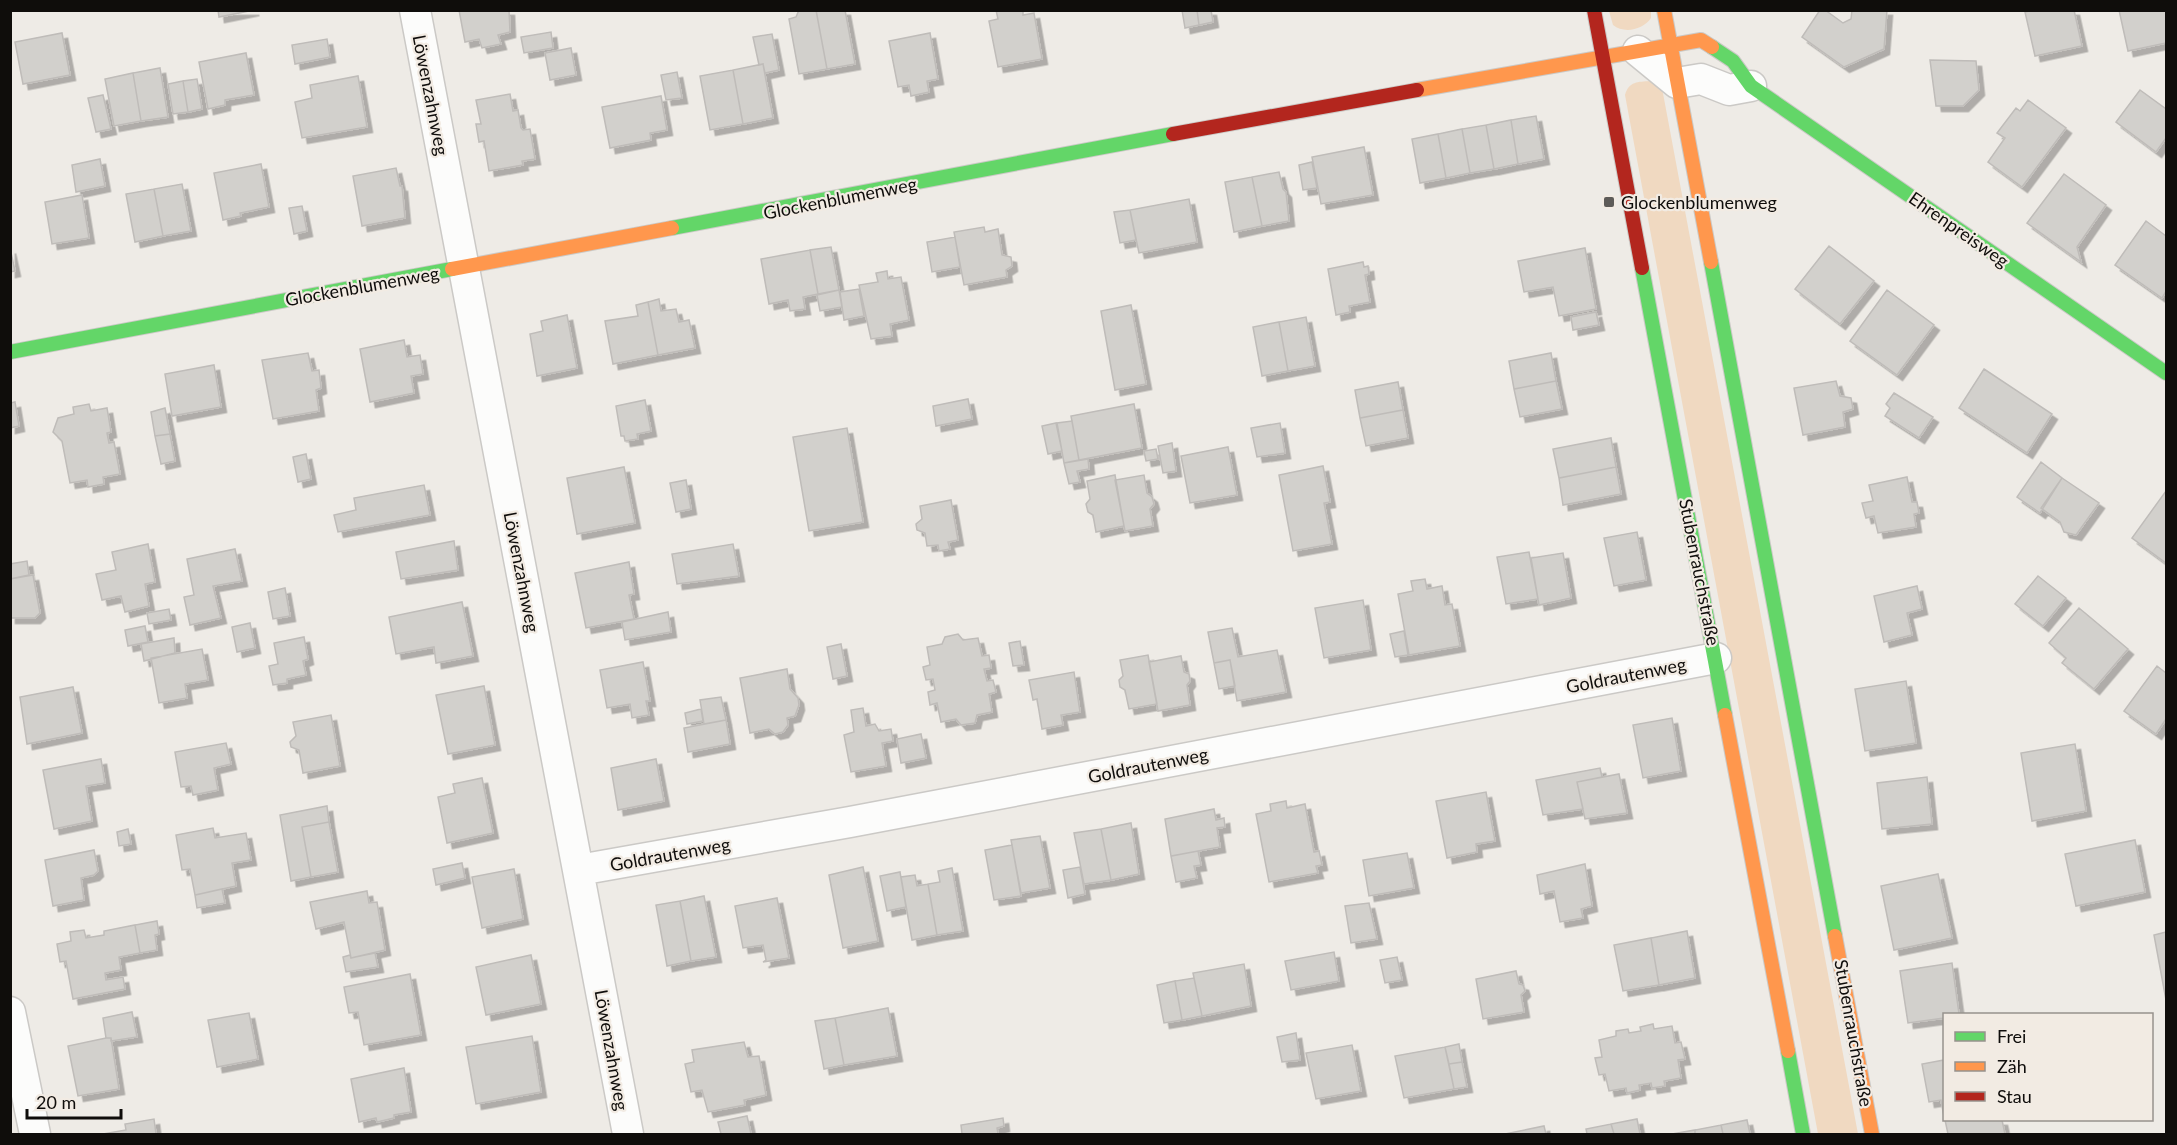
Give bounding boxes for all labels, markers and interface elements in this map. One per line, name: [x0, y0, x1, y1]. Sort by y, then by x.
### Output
street label: Löwenzahnweg: [409, 33, 453, 157]
street label: Glockenblumenweg: [761, 172, 919, 224]
street label: Ehrenpreisweg: [1905, 186, 2013, 272]
place label: Glockenblumenweg: [1621, 191, 1777, 213]
marker: Glockenblumenweg: [1602, 195, 1616, 209]
street label: Glockenblumenweg: [283, 262, 441, 310]
street label: Stubenrauchstraße: [1675, 497, 1725, 647]
street label: Löwenzahnweg: [500, 510, 544, 634]
street label: Goldrautenweg: [1564, 653, 1688, 697]
street label: Goldrautenweg: [1086, 743, 1210, 787]
street label: Goldrautenweg: [608, 833, 732, 875]
street label: Stubenrauchstraße: [1830, 958, 1878, 1108]
street label: Löwenzahnweg: [591, 988, 633, 1112]
legend: [1943, 1013, 2153, 1121]
text: Frei: [1997, 1025, 2026, 1047]
text: Zäh: [1997, 1055, 2027, 1077]
scale bar: [27, 1082, 122, 1120]
text: Stau: [1997, 1085, 2032, 1107]
text: 20 m: [36, 1091, 76, 1113]

